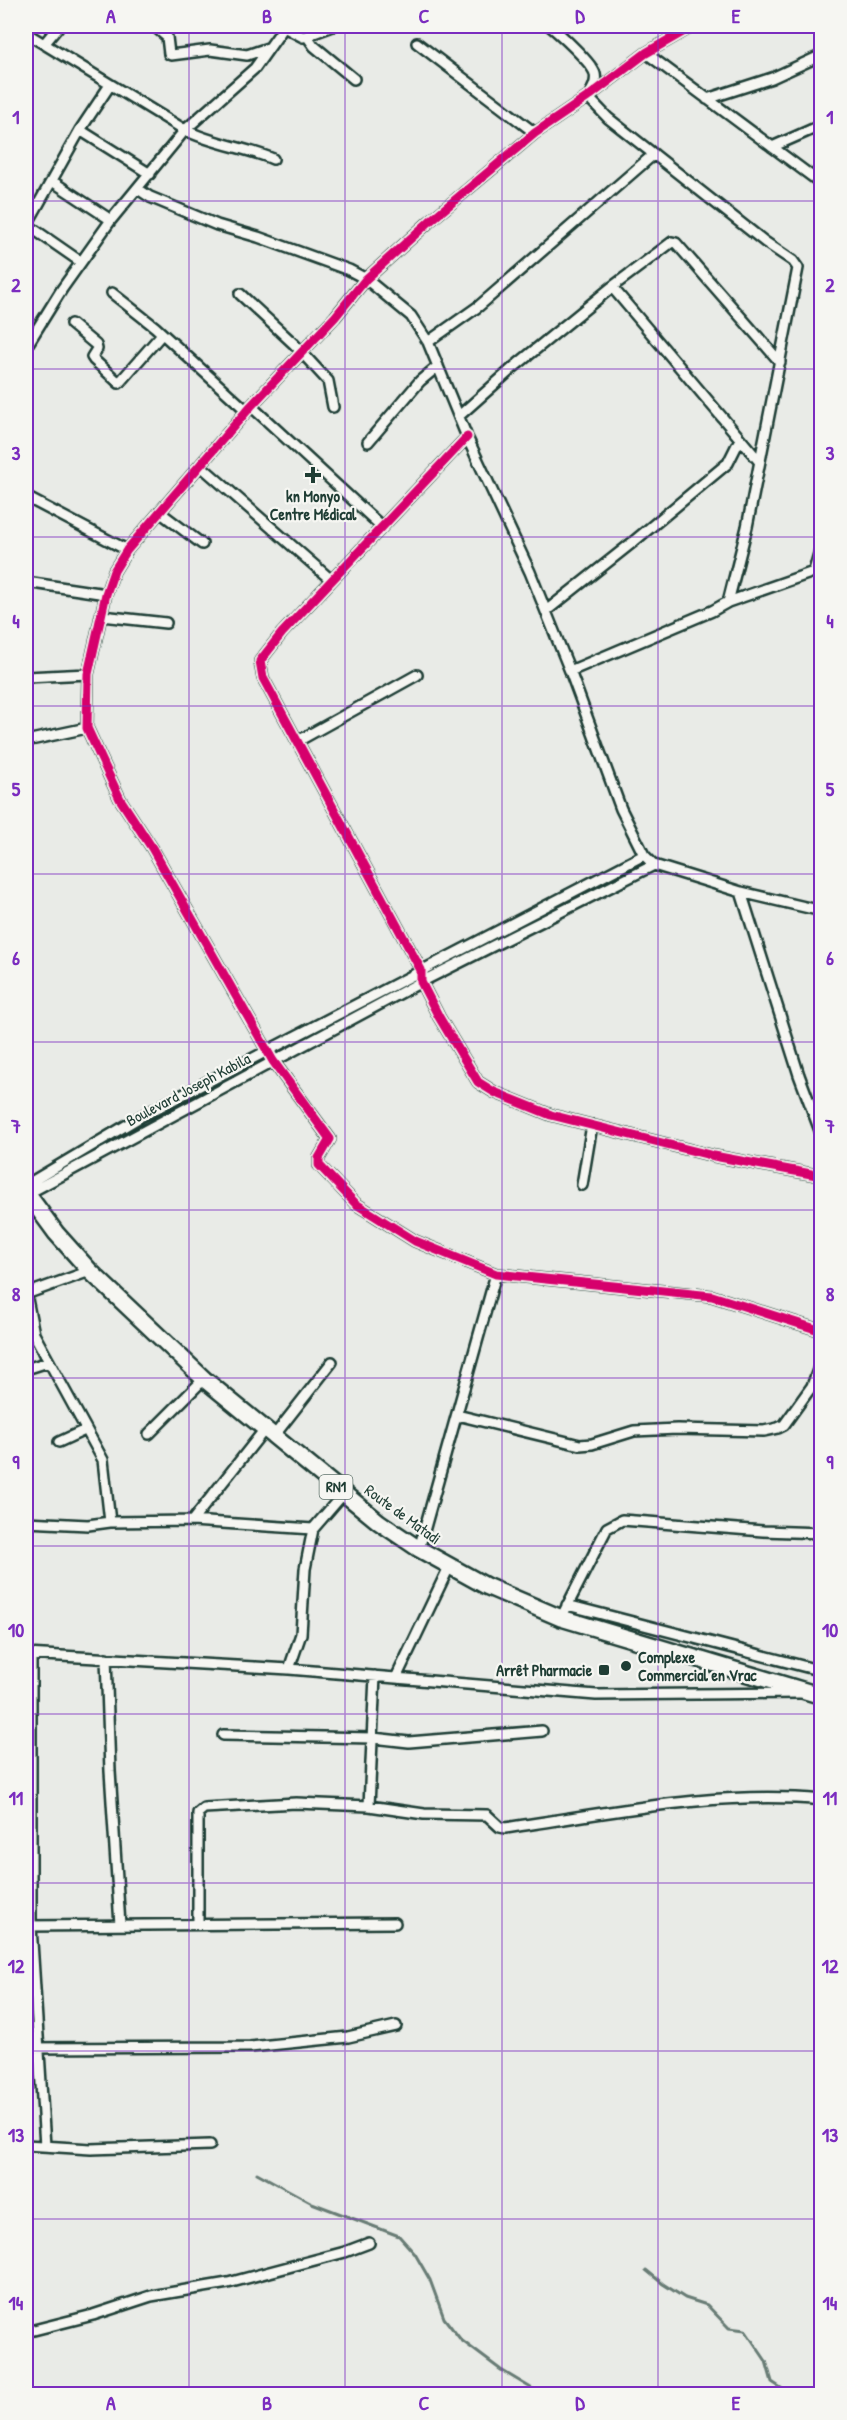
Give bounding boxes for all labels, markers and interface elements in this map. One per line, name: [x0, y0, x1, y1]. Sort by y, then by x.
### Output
text: A: [106, 2, 116, 29]
text: B: [262, 2, 272, 29]
text: C: [419, 2, 430, 29]
text: D: [575, 2, 585, 29]
text: E: [732, 2, 741, 29]
text: 1: [12, 103, 20, 130]
text: 1: [826, 103, 834, 130]
text: 2: [11, 271, 21, 298]
text: 2: [825, 271, 835, 298]
text: 3: [12, 439, 21, 466]
text: 3: [826, 439, 835, 466]
marker: kn Monyo Centre Médical: [304, 466, 322, 484]
place label: kn Monyo Centre Médical: [270, 485, 357, 525]
text: 4: [12, 607, 20, 634]
text: 4: [826, 607, 834, 634]
text: 5: [12, 775, 21, 802]
text: 5: [826, 775, 835, 802]
text: 6: [12, 944, 20, 971]
text: 6: [826, 944, 834, 971]
street label: Boulevard Joseph Kabila: [122, 1047, 254, 1131]
text: 7: [10, 1112, 21, 1139]
text: 7: [824, 1112, 835, 1139]
text: 8: [12, 1280, 21, 1307]
text: 8: [826, 1280, 835, 1307]
text: 9: [12, 1448, 20, 1475]
text: 9: [826, 1448, 834, 1475]
road number: RN1: [320, 1475, 352, 1499]
street label: Route de Matadi: [360, 1479, 446, 1549]
text: 10: [8, 1616, 24, 1643]
text: 10: [822, 1616, 838, 1643]
place label: Complexe Commercial en Vrac: [638, 1646, 757, 1686]
place label: Arrêt Pharmacie: [496, 1659, 593, 1681]
marker: Complexe Commercial en Vrac: [619, 1659, 633, 1673]
marker: Arrêt Pharmacie: [597, 1663, 611, 1677]
text: 11: [9, 1784, 23, 1811]
text: 11: [823, 1784, 837, 1811]
text: 12: [8, 1952, 25, 1979]
text: 12: [822, 1952, 839, 1979]
text: 13: [8, 2121, 24, 2148]
text: 13: [822, 2121, 838, 2148]
text: 14: [9, 2289, 24, 2316]
text: 14: [823, 2289, 838, 2316]
text: A: [106, 2389, 116, 2416]
text: B: [262, 2389, 272, 2416]
text: C: [419, 2389, 430, 2416]
text: D: [575, 2389, 585, 2416]
text: E: [732, 2389, 741, 2416]

